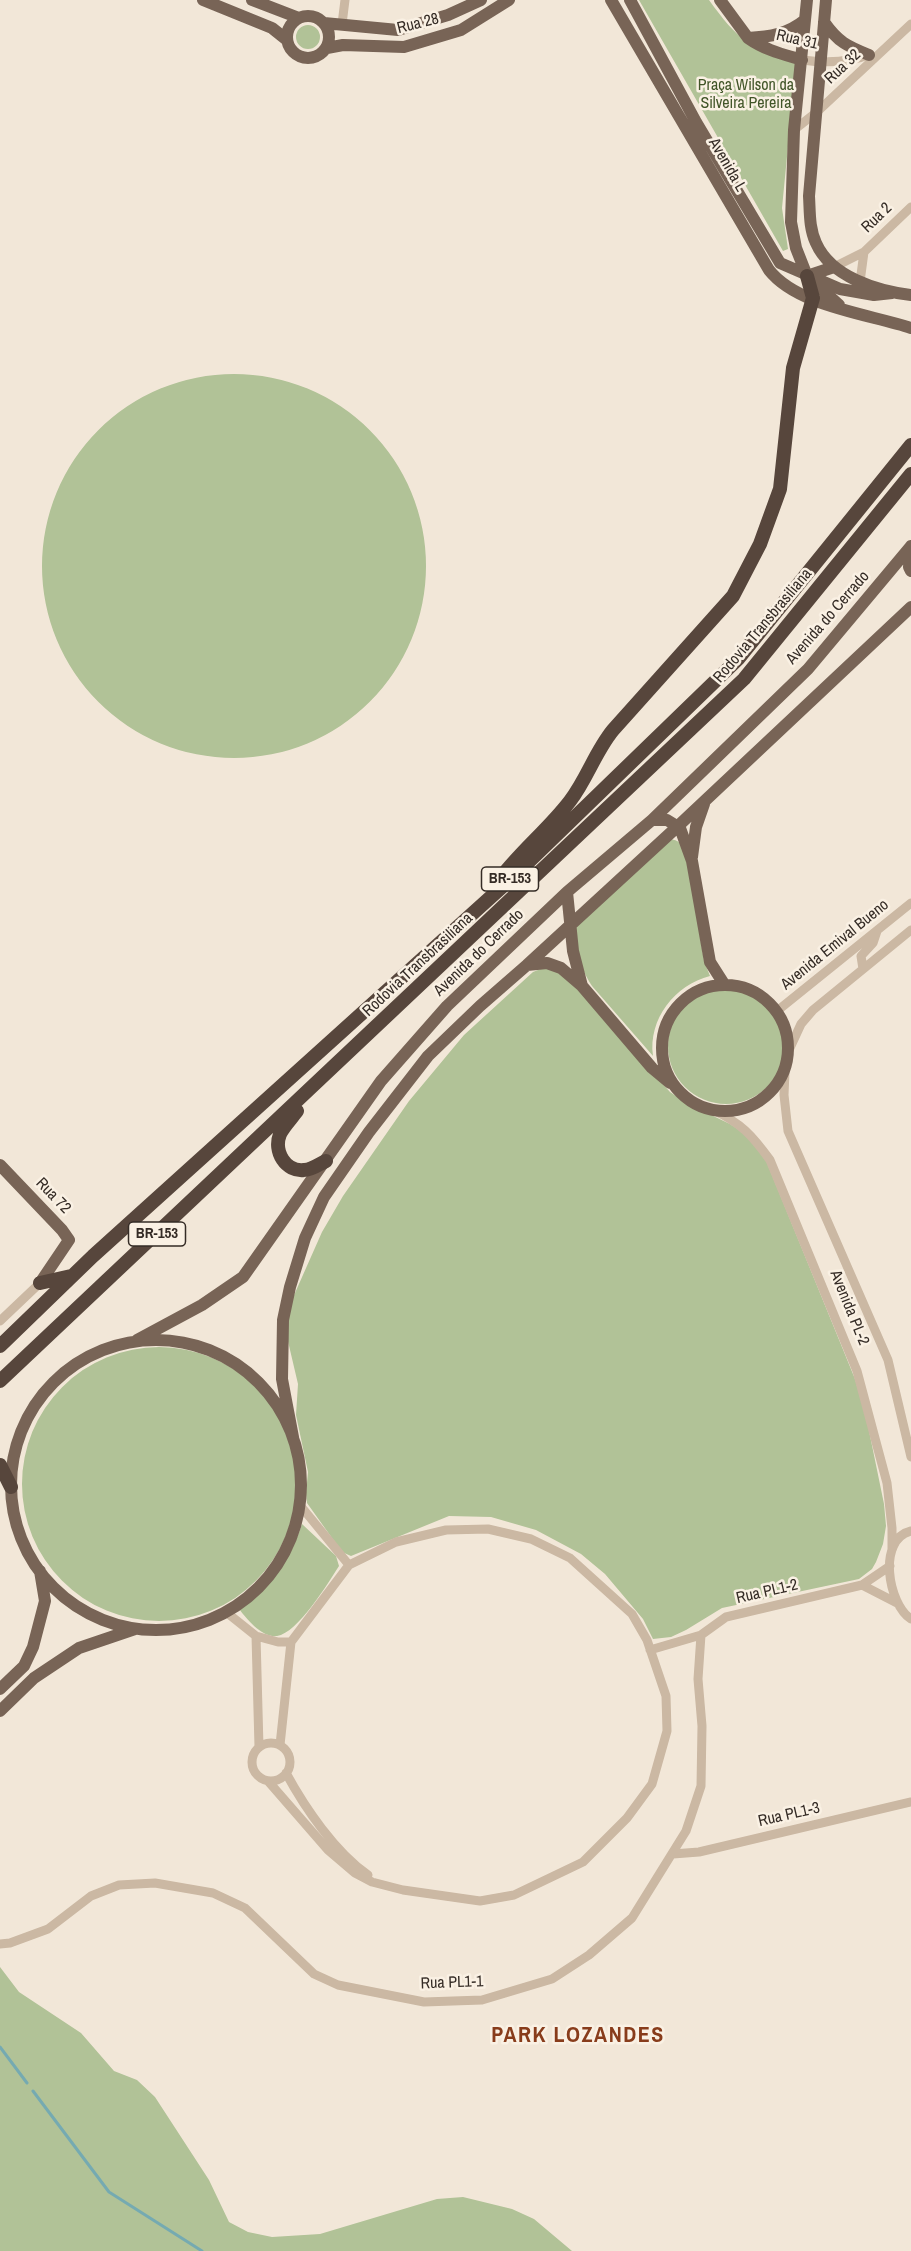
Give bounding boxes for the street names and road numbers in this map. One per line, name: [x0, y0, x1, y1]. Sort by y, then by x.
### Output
street label: Rua 28: [395, 10, 441, 38]
street label: Rua 31: [774, 26, 820, 54]
street label: Rua 32: [821, 46, 865, 88]
street label: Avenida L: [704, 135, 750, 195]
street label: Rua 2: [858, 199, 896, 237]
street label: Rodovia Transbrasiliana: [710, 565, 816, 687]
street label: Avenida do Cerrado: [782, 567, 874, 669]
road number: BR-153: [482, 867, 538, 891]
street label: Avenida Emival Bueno: [777, 896, 893, 994]
street label: Avenida do Cerrado: [430, 905, 528, 1001]
street label: Rodovia Transbrasiliana: [359, 909, 477, 1021]
street label: Rua 72: [31, 1174, 75, 1218]
road number: BR-153: [128, 1222, 186, 1246]
street label: Avenida PL-2: [825, 1268, 873, 1348]
street label: Rua PL1-2: [734, 1576, 800, 1608]
street label: Rua PL1-3: [756, 1799, 822, 1831]
street label: Rua PL1-1: [420, 1972, 484, 1994]

